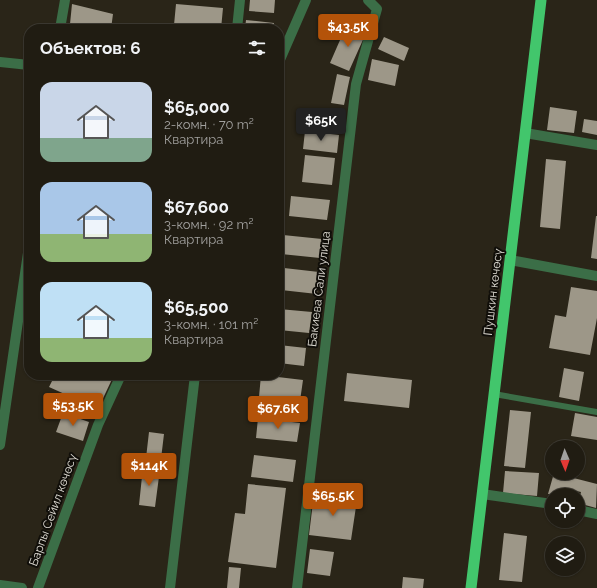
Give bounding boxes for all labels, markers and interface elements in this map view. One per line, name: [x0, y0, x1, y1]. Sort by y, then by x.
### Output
pin: $43.5K: [315, 14, 381, 48]
text: $43.5K: [327, 19, 369, 34]
icon: filters: [246, 37, 268, 59]
text: Объектов: 6: [40, 38, 141, 58]
text: $65,000: [164, 97, 230, 117]
icon: home: [72, 98, 120, 146]
pin: $65K: [297, 108, 345, 142]
text: $65K: [305, 113, 337, 128]
text: 2-комн. · 70 m²: [164, 117, 254, 132]
text: Квартира: [164, 132, 223, 147]
text: $67,600: [164, 197, 229, 217]
icon: home: [72, 198, 120, 246]
text: 3-комн. · 92 m²: [164, 217, 254, 232]
street label: Бакиева Сали улица: [305, 230, 333, 348]
text: Квартира: [164, 232, 223, 247]
street label: Пушкин көчөсү: [481, 247, 505, 336]
text: $65,500: [164, 297, 229, 317]
icon: home: [72, 298, 120, 346]
text: 3-комн. · 101 m²: [164, 317, 258, 332]
text: Квартира: [164, 332, 223, 347]
pin: $53.5K: [40, 393, 106, 427]
pin: $67.6K: [245, 396, 311, 430]
text: $53.5K: [52, 398, 94, 413]
text: $67.6K: [257, 401, 299, 416]
north arrow: [545, 440, 585, 480]
map controls: [545, 440, 585, 576]
street label: Барпы Сейил көчөсү: [26, 451, 80, 568]
pin: $114K: [121, 453, 177, 487]
text: $114K: [130, 458, 168, 473]
pin: $65.5K: [300, 483, 366, 517]
text: $65.5K: [312, 488, 354, 503]
button: locate: [545, 488, 585, 528]
button: layers: [545, 536, 585, 576]

